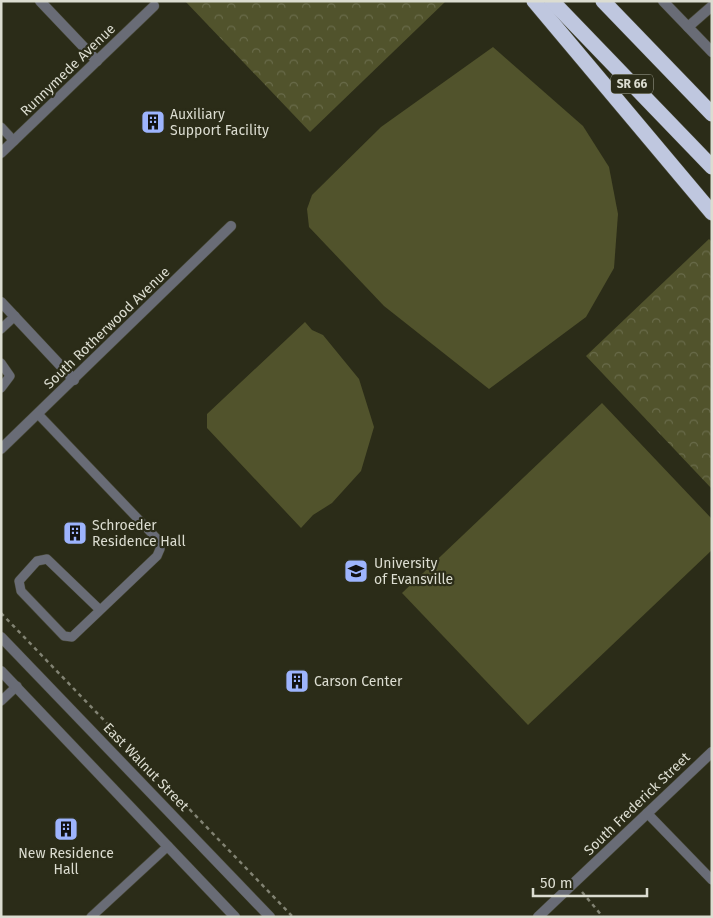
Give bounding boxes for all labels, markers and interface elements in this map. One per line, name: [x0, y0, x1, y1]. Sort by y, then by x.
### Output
street label: Runnymede Avenue: [17, 20, 119, 120]
road number: SR 66: [611, 74, 653, 94]
place label: Auxiliary Support Facility: [170, 106, 269, 139]
building icon: Auxiliary Support Facility: [140, 109, 166, 135]
street label: South Rotherwood Avenue: [40, 263, 174, 393]
place label: Schroeder Residence Hall: [92, 517, 186, 550]
building icon: Schroeder Residence Hall: [62, 520, 88, 546]
place label: University of Evansville: [374, 555, 453, 588]
school or university icon: University of Evansville: [343, 558, 369, 584]
building icon: Carson Center: [284, 668, 310, 694]
place label: Carson Center: [314, 673, 403, 690]
street label: East Walnut Street: [100, 719, 193, 815]
street label: South Frederick Street: [580, 748, 694, 859]
building icon: New Residence Hall: [53, 816, 79, 842]
place label: New Residence Hall: [18, 845, 114, 878]
scale bar: [533, 866, 647, 898]
text: 50 m: [540, 874, 573, 892]

